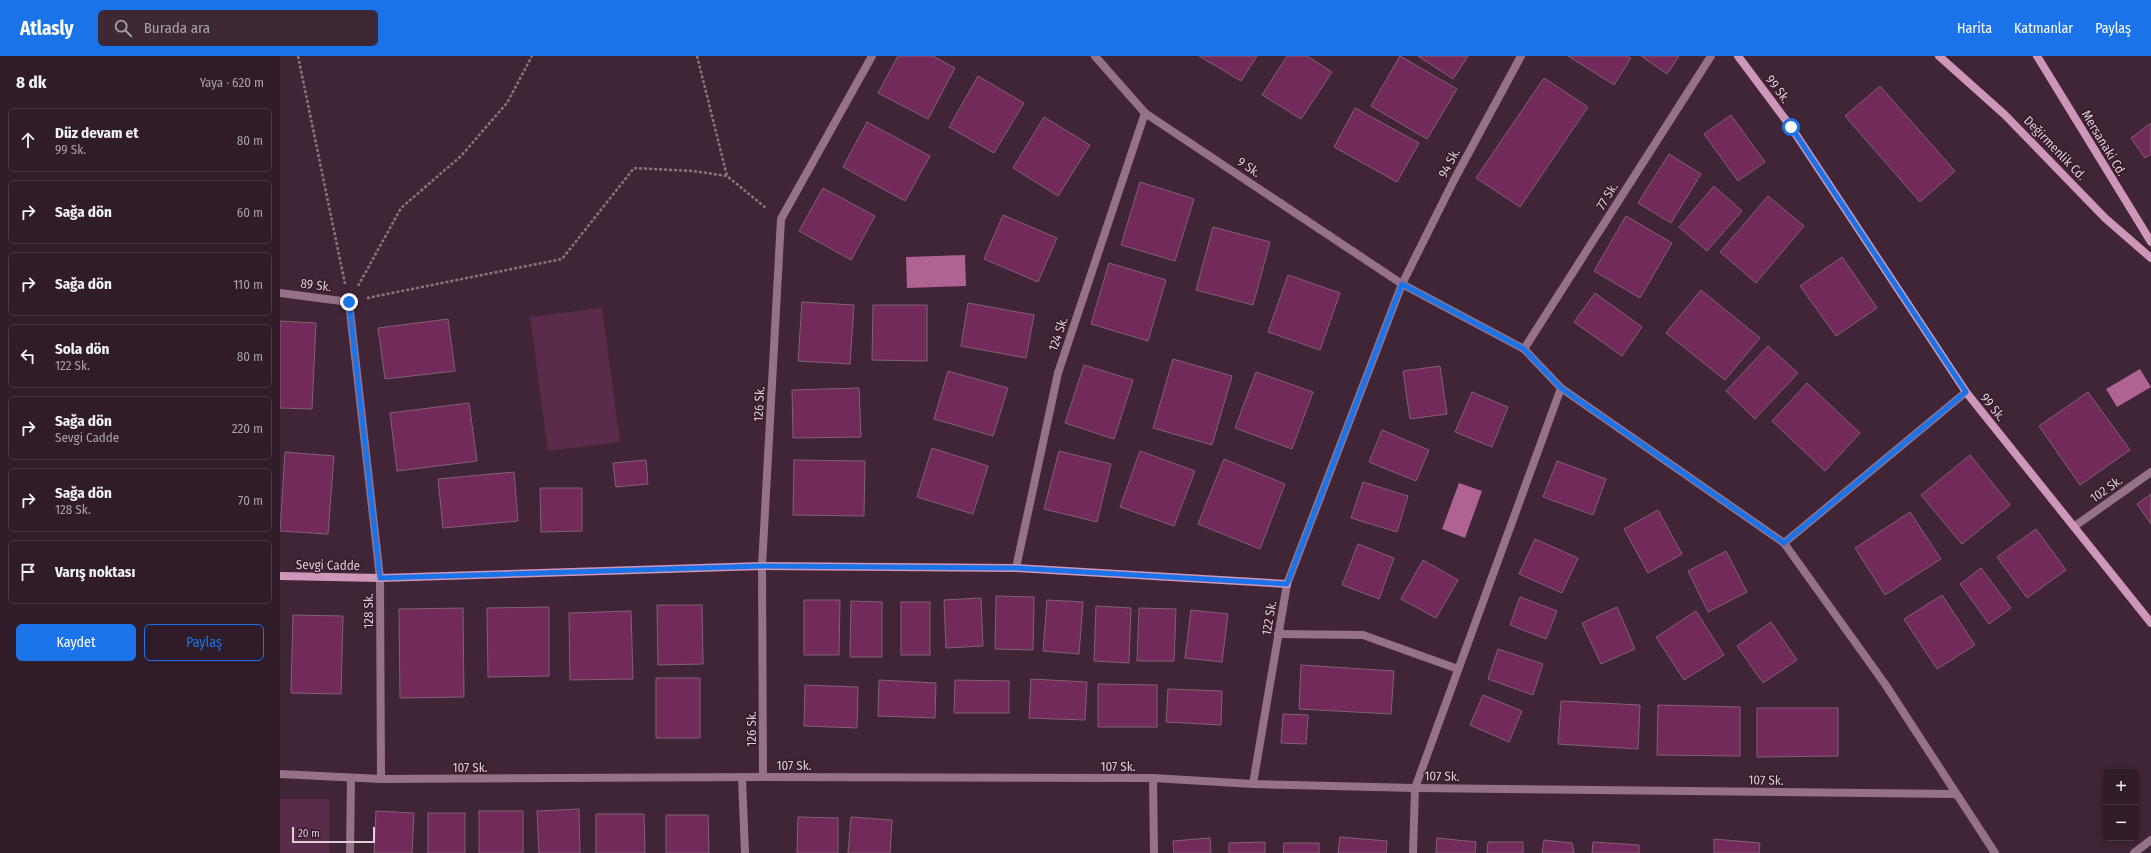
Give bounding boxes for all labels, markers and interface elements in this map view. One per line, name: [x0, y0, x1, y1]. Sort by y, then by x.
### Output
search box: [98, 10, 378, 46]
text: Atlasly: [20, 17, 74, 40]
icon: search: [112, 17, 134, 39]
text: Burada ara: [144, 19, 210, 37]
text: Harita: [1957, 20, 1992, 37]
text: Katmanlar: [2014, 20, 2073, 37]
text: Paylaş: [2095, 20, 2131, 37]
text: 8 dk: [16, 72, 46, 93]
street label: 99 Sk.: [1763, 72, 1793, 106]
text: Yaya · 620 m: [200, 75, 264, 90]
street label: Mersanaki Cd.: [2079, 108, 2129, 179]
street label: Değirmenlik Cd.: [2021, 113, 2089, 183]
route start: [1782, 118, 1800, 136]
text: Düz devam et: [55, 124, 138, 142]
icon: ahead: [17, 129, 39, 151]
text: 80 m: [237, 133, 263, 148]
text: 99 Sk.: [55, 142, 86, 157]
street label: 94 Sk.: [1435, 146, 1463, 180]
street label: 9 Sk.: [1235, 154, 1264, 180]
street label: 77 Sk.: [1593, 180, 1621, 212]
icon: right: [17, 201, 39, 223]
text: Sağa dön: [55, 203, 112, 221]
text: 60 m: [237, 205, 263, 220]
icon: right: [17, 273, 39, 295]
text: Sağa dön: [55, 275, 112, 293]
street label: 89 Sk.: [300, 276, 333, 294]
text: 110 m: [233, 277, 263, 292]
route end: [340, 293, 358, 311]
street label: 124 Sk.: [1045, 315, 1071, 353]
text: Sola dön: [55, 340, 109, 358]
icon: left: [17, 345, 39, 367]
text: 80 m: [237, 349, 263, 364]
text: 122 Sk.: [55, 358, 90, 373]
street label: 126 Sk.: [751, 386, 767, 422]
street label: 99 Sk.: [1977, 390, 2009, 424]
text: Sağa dön: [55, 412, 112, 430]
icon: right: [17, 417, 39, 439]
text: 220 m: [232, 421, 263, 436]
text: Sevgi Cadde: [55, 430, 119, 445]
street label: 102 Sk.: [2087, 472, 2125, 505]
text: Sağa dön: [55, 484, 112, 502]
icon: right: [17, 489, 39, 511]
text: 70 m: [238, 493, 263, 508]
text: 128 Sk.: [55, 502, 91, 517]
street label: Sevgi Cadde: [296, 557, 360, 573]
icon: arrive: [17, 561, 39, 583]
text: Varış noktası: [55, 563, 135, 581]
street label: 128 Sk.: [361, 593, 376, 629]
street label: 122 Sk.: [1259, 599, 1279, 636]
button: Kaydet: [16, 624, 136, 661]
button: Paylaş: [144, 624, 264, 661]
street label: 126 Sk.: [744, 711, 759, 747]
street label: 107 Sk.: [776, 758, 812, 773]
street label: 107 Sk.: [1100, 759, 1136, 774]
street label: 107 Sk.: [452, 760, 488, 775]
street label: 107 Sk.: [1424, 768, 1460, 784]
map controls: [2103, 769, 2139, 841]
button: +: [2103, 769, 2139, 805]
street label: 107 Sk.: [1748, 772, 1784, 788]
button: −: [2103, 805, 2139, 841]
scale bar: [292, 825, 375, 844]
text: 20 m: [298, 827, 320, 840]

